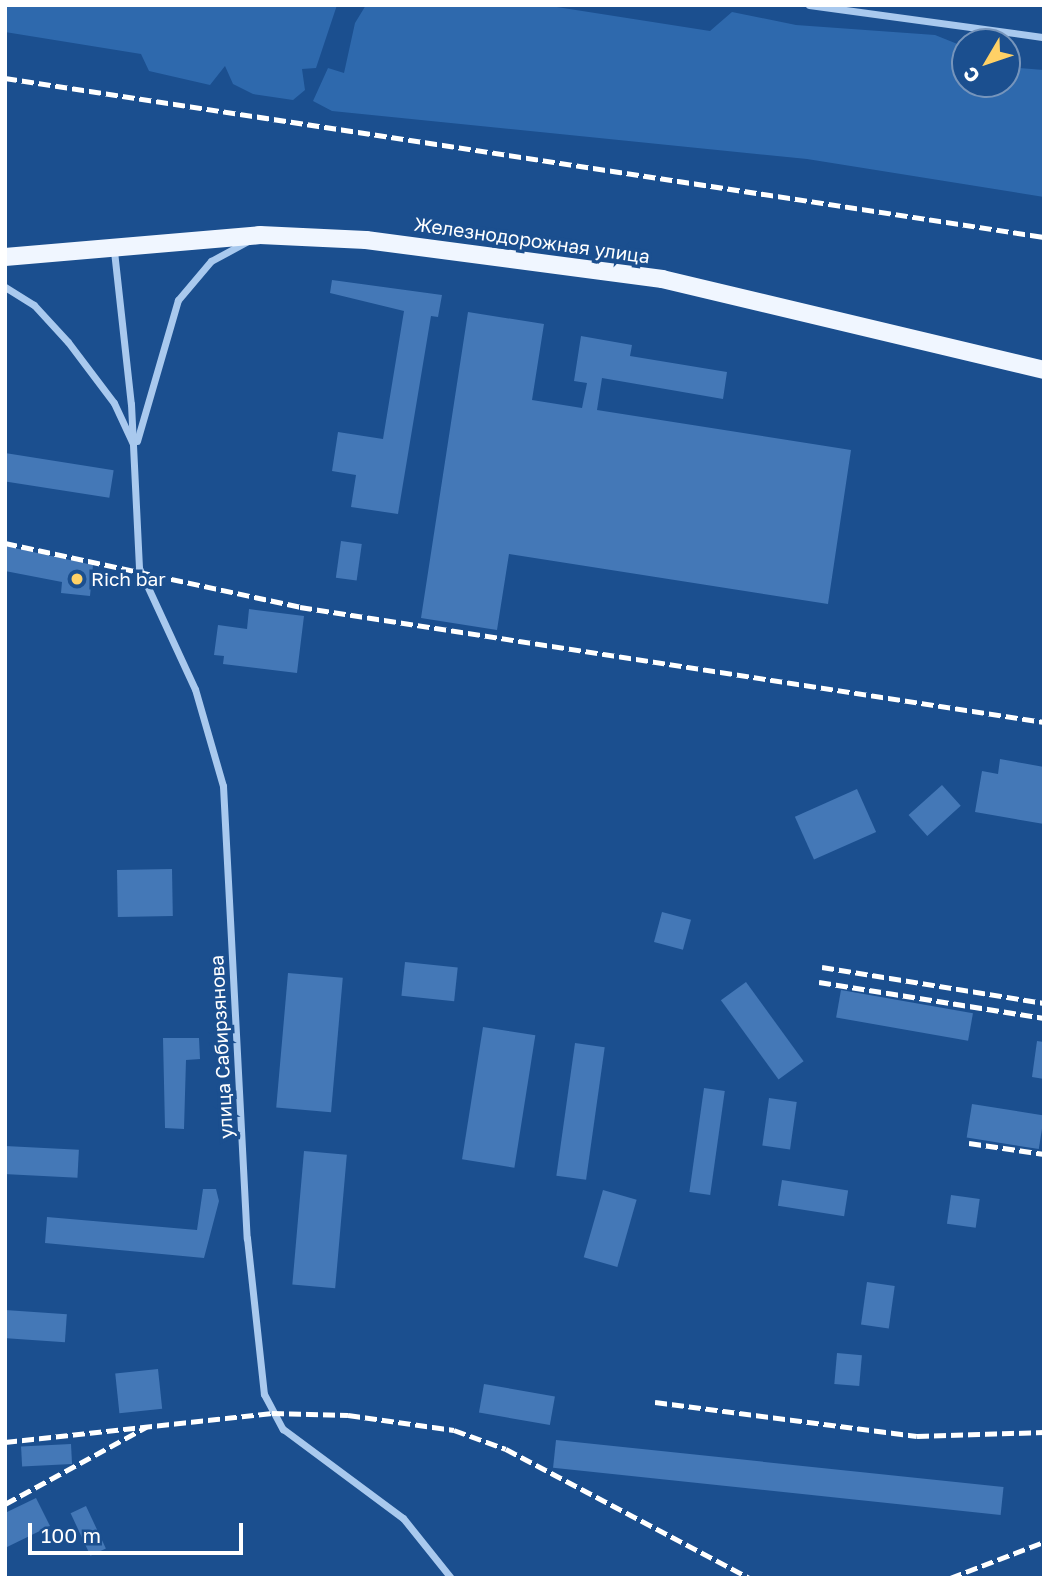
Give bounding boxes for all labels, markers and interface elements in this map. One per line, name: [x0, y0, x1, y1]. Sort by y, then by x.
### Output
north arrow: [951, 28, 1021, 98]
text: С: [958, 63, 984, 88]
street label: Железнодорожная улица: [413, 212, 651, 268]
place label: Rich bar: [91, 568, 166, 590]
marker: Rich bar: [69, 571, 85, 587]
street label: улица Сабирзянова: [205, 955, 237, 1139]
scale bar: [32, 1510, 247, 1554]
text: 100 m: [41, 1522, 101, 1548]

